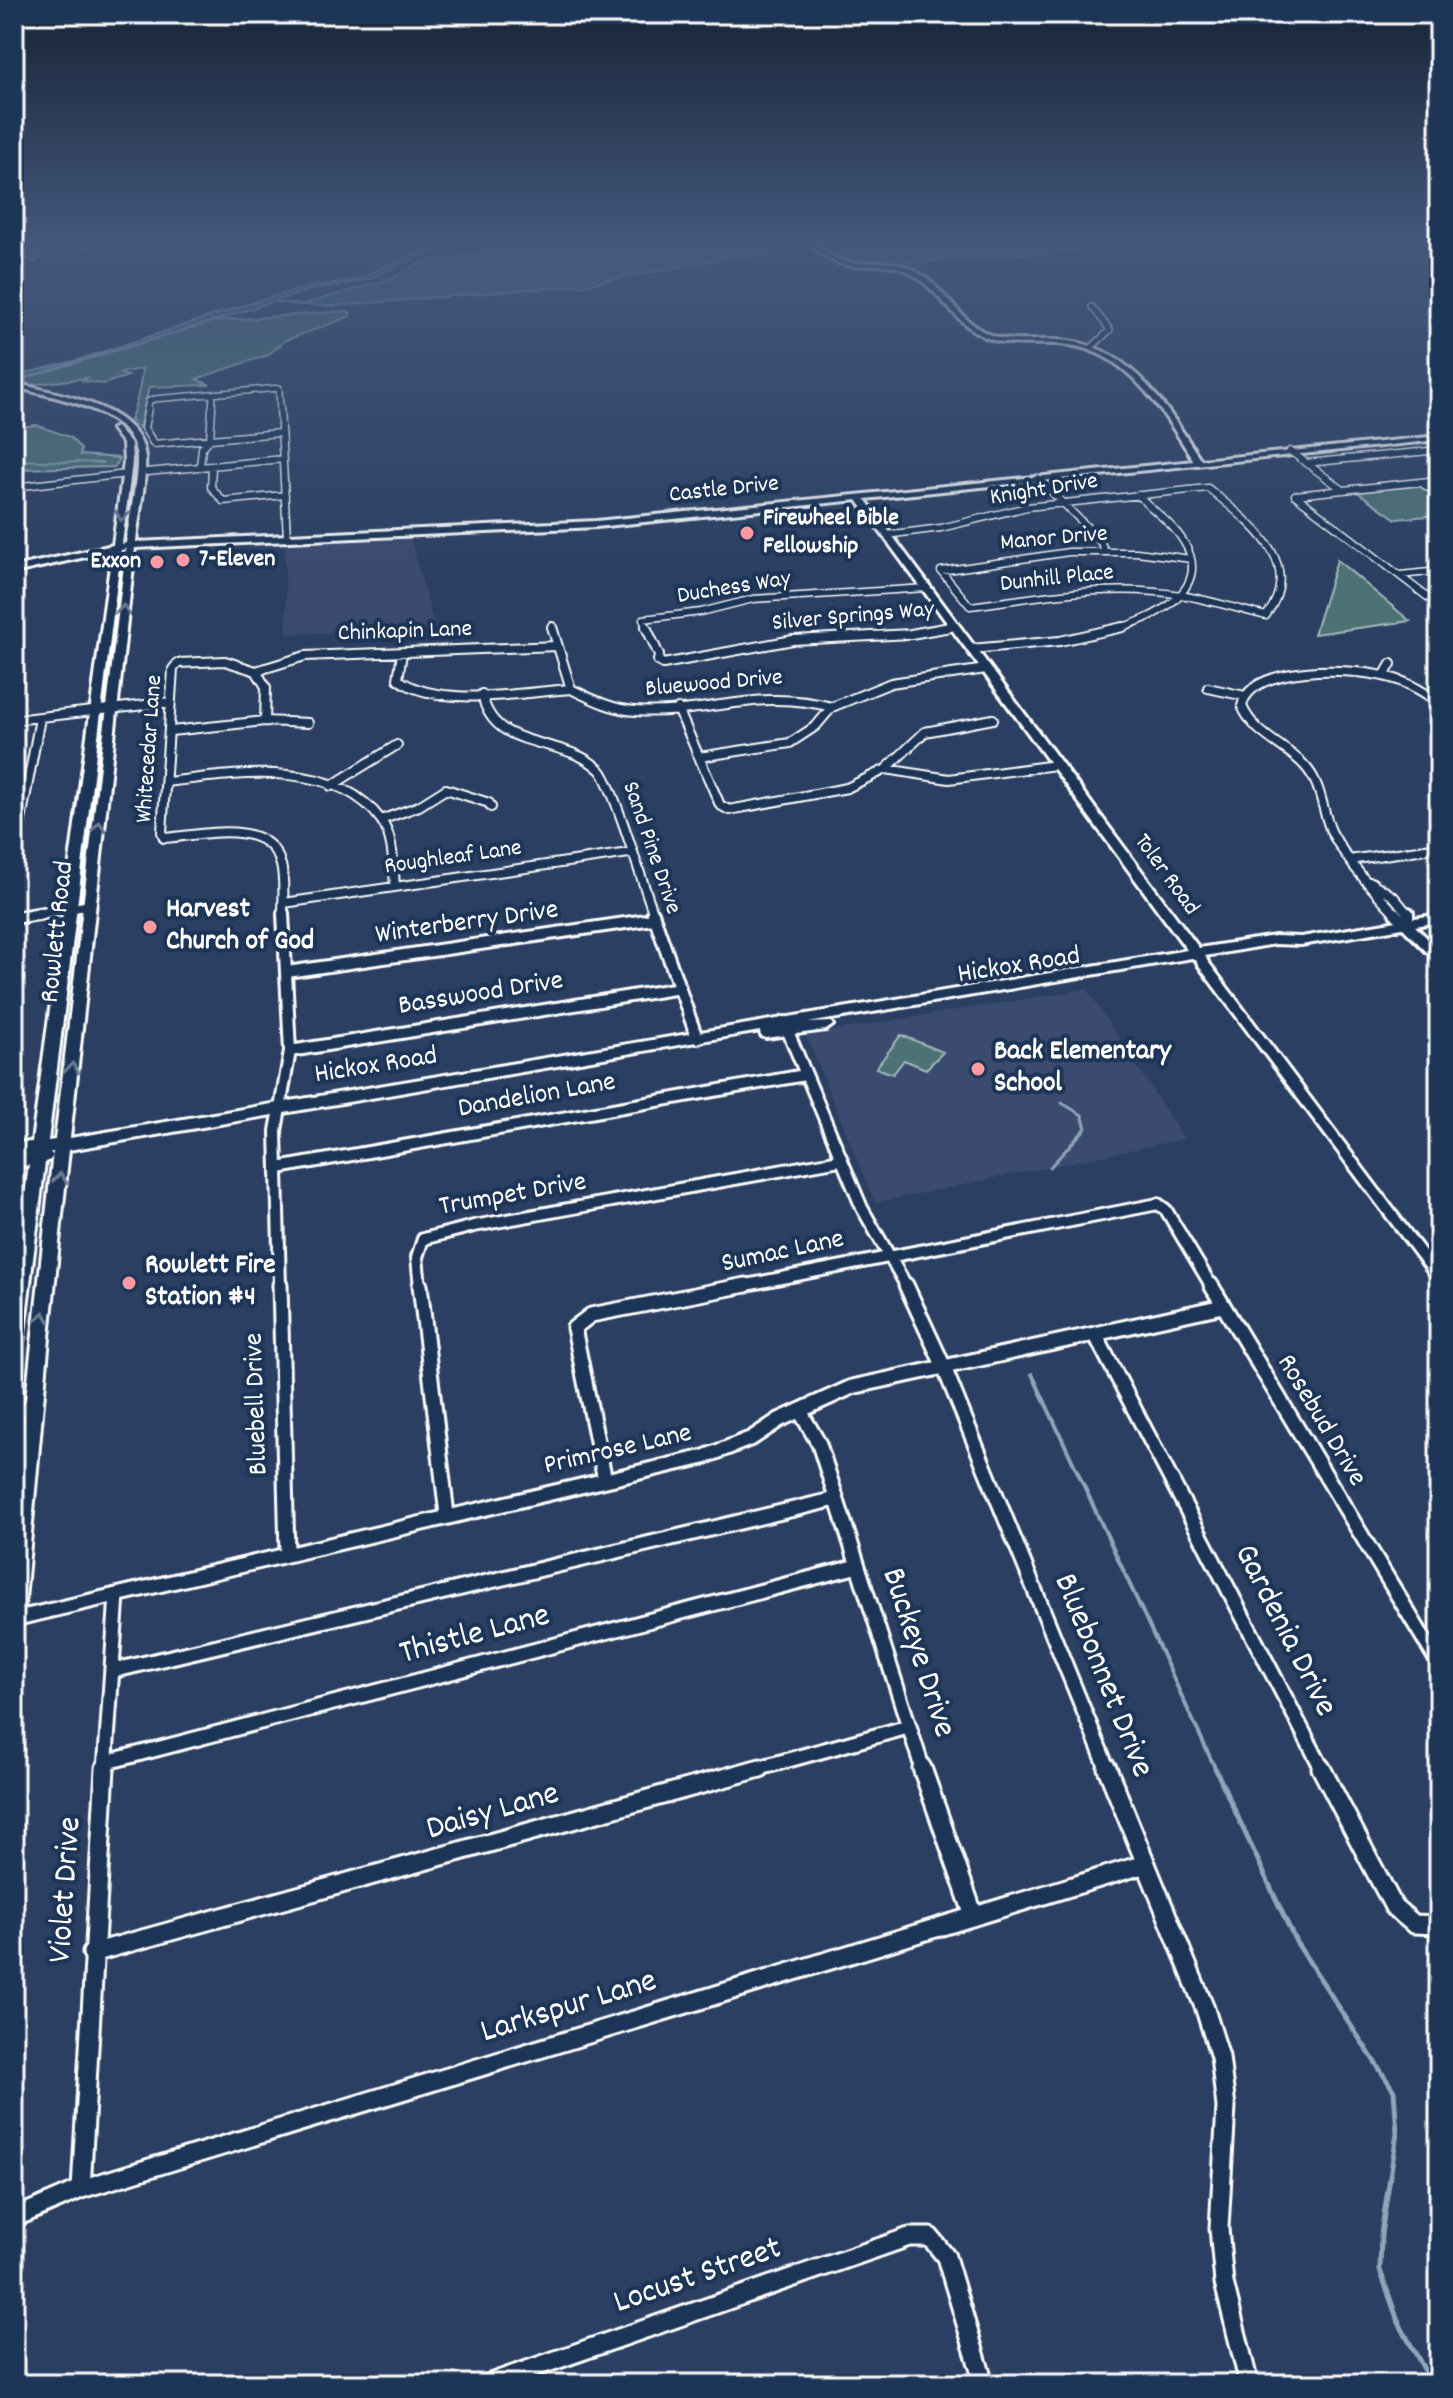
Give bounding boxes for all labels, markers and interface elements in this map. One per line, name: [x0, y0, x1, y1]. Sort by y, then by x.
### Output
street label: Knight Drive: [988, 465, 1100, 515]
street label: Castle Drive: [667, 467, 781, 513]
place label: Firewheel Bible Fellowship: [763, 502, 899, 564]
one-way arrow: [113, 510, 130, 523]
street label: Manor Drive: [999, 517, 1109, 561]
marker: Firewheel Bible Fellowship: [738, 524, 756, 542]
place label: 7-Eleven: [199, 543, 275, 577]
place label: Exxon: [91, 545, 141, 579]
marker: 7-Eleven: [174, 551, 192, 569]
marker: Exxon: [148, 553, 166, 571]
street label: Dunhill Place: [998, 556, 1116, 602]
street label: Duchess Way: [675, 562, 794, 614]
street label: Silver Springs Way: [771, 593, 937, 641]
one-way arrow: [114, 603, 131, 616]
street label: Chinkapin Lane: [337, 613, 473, 651]
street label: Bluewood Drive: [644, 661, 784, 707]
street label: Whitecedar Lane: [128, 674, 172, 824]
street label: Sand Pine Drive: [612, 777, 690, 919]
one-way arrow: [91, 820, 108, 833]
street label: Toler Road: [1125, 827, 1207, 923]
street label: Roughleaf Lane: [382, 832, 524, 884]
street label: Rowlett Road: [32, 859, 86, 1005]
place label: Harvest Church of God: [166, 891, 314, 963]
street label: Winterberry Drive: [373, 891, 561, 957]
marker: Harvest Church of God: [141, 918, 159, 936]
street label: Hickox Road: [955, 938, 1083, 996]
street label: Basswood Drive: [396, 962, 566, 1028]
place label: Back Elementary School: [994, 1033, 1173, 1105]
street label: Hickox Road: [312, 1038, 440, 1096]
marker: Back Elementary School: [969, 1060, 987, 1078]
one-way arrow: [64, 1061, 81, 1074]
street label: Dandelion Lane: [455, 1063, 619, 1131]
street label: Trumpet Drive: [436, 1163, 590, 1229]
one-way arrow: [51, 1171, 68, 1184]
street label: Sumac Lane: [718, 1221, 848, 1285]
place label: Rowlett Fire Station #4: [145, 1247, 276, 1319]
marker: Rowlett Fire Station #4: [120, 1274, 138, 1292]
one-way arrow: [34, 1310, 51, 1323]
street label: Bluebell Drive: [236, 1332, 280, 1476]
street label: Rosebud Drive: [1265, 1347, 1375, 1495]
street label: Primrose Lane: [540, 1415, 696, 1487]
street label: Gardenia Drive: [1220, 1536, 1348, 1726]
street label: Buckeye Drive: [867, 1562, 967, 1744]
street label: Bluebonnet Drive: [1039, 1567, 1165, 1785]
street label: Thistle Lane: [394, 1592, 556, 1680]
street label: Daisy Lane: [421, 1771, 565, 1855]
street label: Violet Drive: [37, 1815, 97, 1965]
street label: Larkspur Lane: [475, 1958, 663, 2058]
street label: Locust Street: [607, 2225, 789, 2329]

